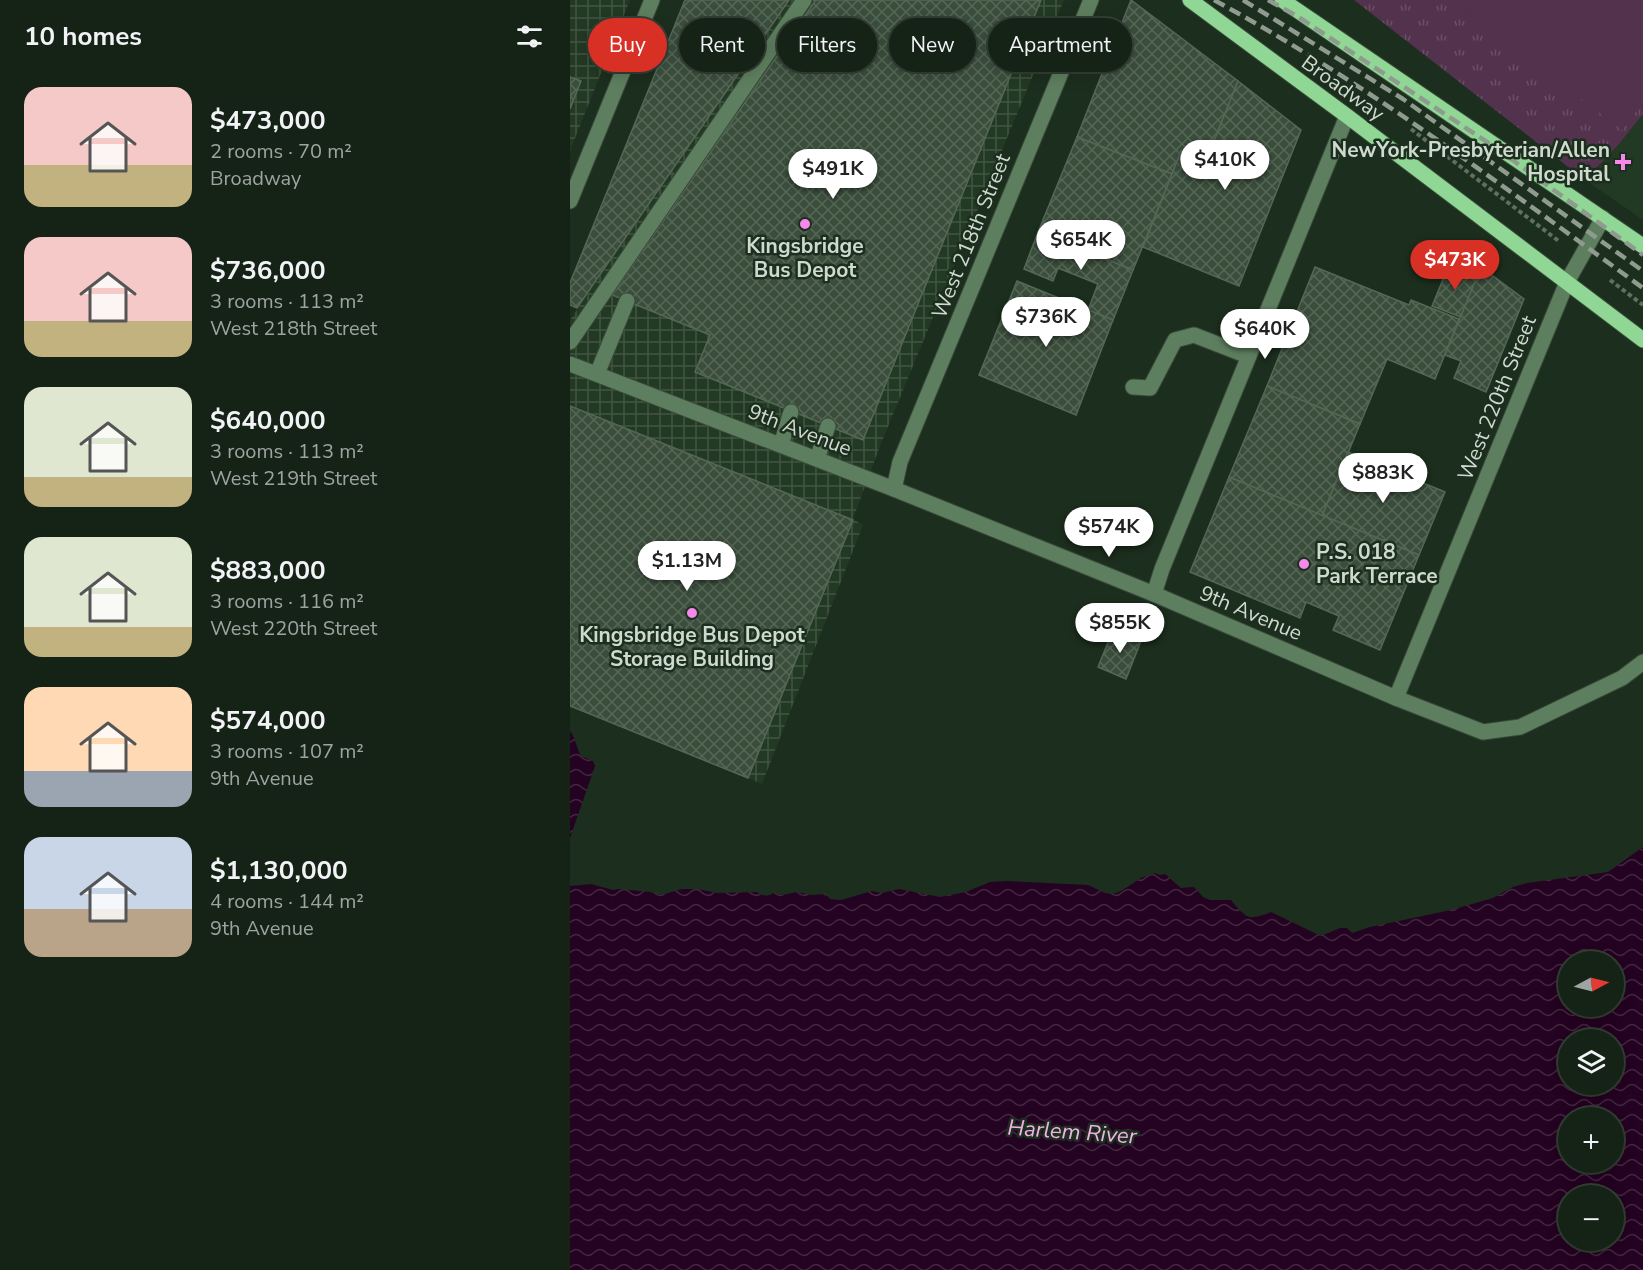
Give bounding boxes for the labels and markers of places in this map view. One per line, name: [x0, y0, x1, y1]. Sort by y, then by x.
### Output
place label: NewYork-Presbyterian/Allen Hospital: [1331, 136, 1610, 188]
pin: $410K: [1183, 140, 1267, 191]
pin: $491K: [791, 149, 875, 200]
marker: NewYork-Presbyterian/Allen Hospital: [1614, 153, 1632, 171]
marker: Kingsbridge Bus Depot: [798, 217, 812, 231]
pin: $654K: [1039, 220, 1123, 271]
place label: Kingsbridge Bus Depot: [746, 232, 864, 284]
pin: $473K: [1413, 240, 1497, 291]
pin: $736K: [1004, 297, 1088, 348]
pin: $640K: [1223, 309, 1307, 360]
pin: $883K: [1341, 453, 1425, 504]
pin: $574K: [1067, 507, 1151, 558]
place label: P.S. 018 Park Terrace: [1316, 538, 1438, 590]
pin: $1.13M: [638, 541, 736, 592]
marker: P.S. 018 Park Terrace: [1297, 557, 1311, 571]
pin: $855K: [1078, 603, 1162, 654]
marker: Kingsbridge Bus Depot Storage Building: [685, 606, 699, 620]
place label: Kingsbridge Bus Depot Storage Building: [579, 621, 806, 673]

